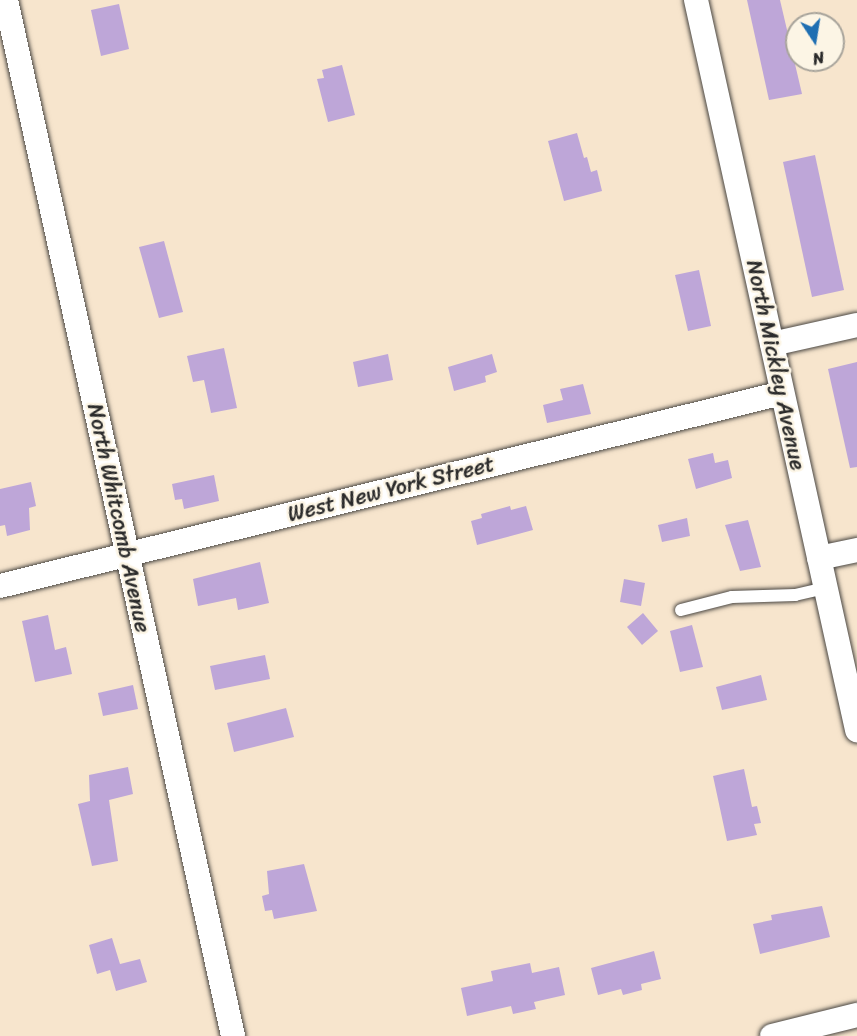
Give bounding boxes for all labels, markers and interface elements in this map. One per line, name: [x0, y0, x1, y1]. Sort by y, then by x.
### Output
north arrow: [785, 12, 845, 72]
text: N: [810, 43, 827, 73]
street label: North Mickley Avenue: [741, 258, 811, 472]
street label: North Whitcomb Avenue: [82, 401, 156, 635]
street label: West New York Street: [285, 450, 497, 528]

